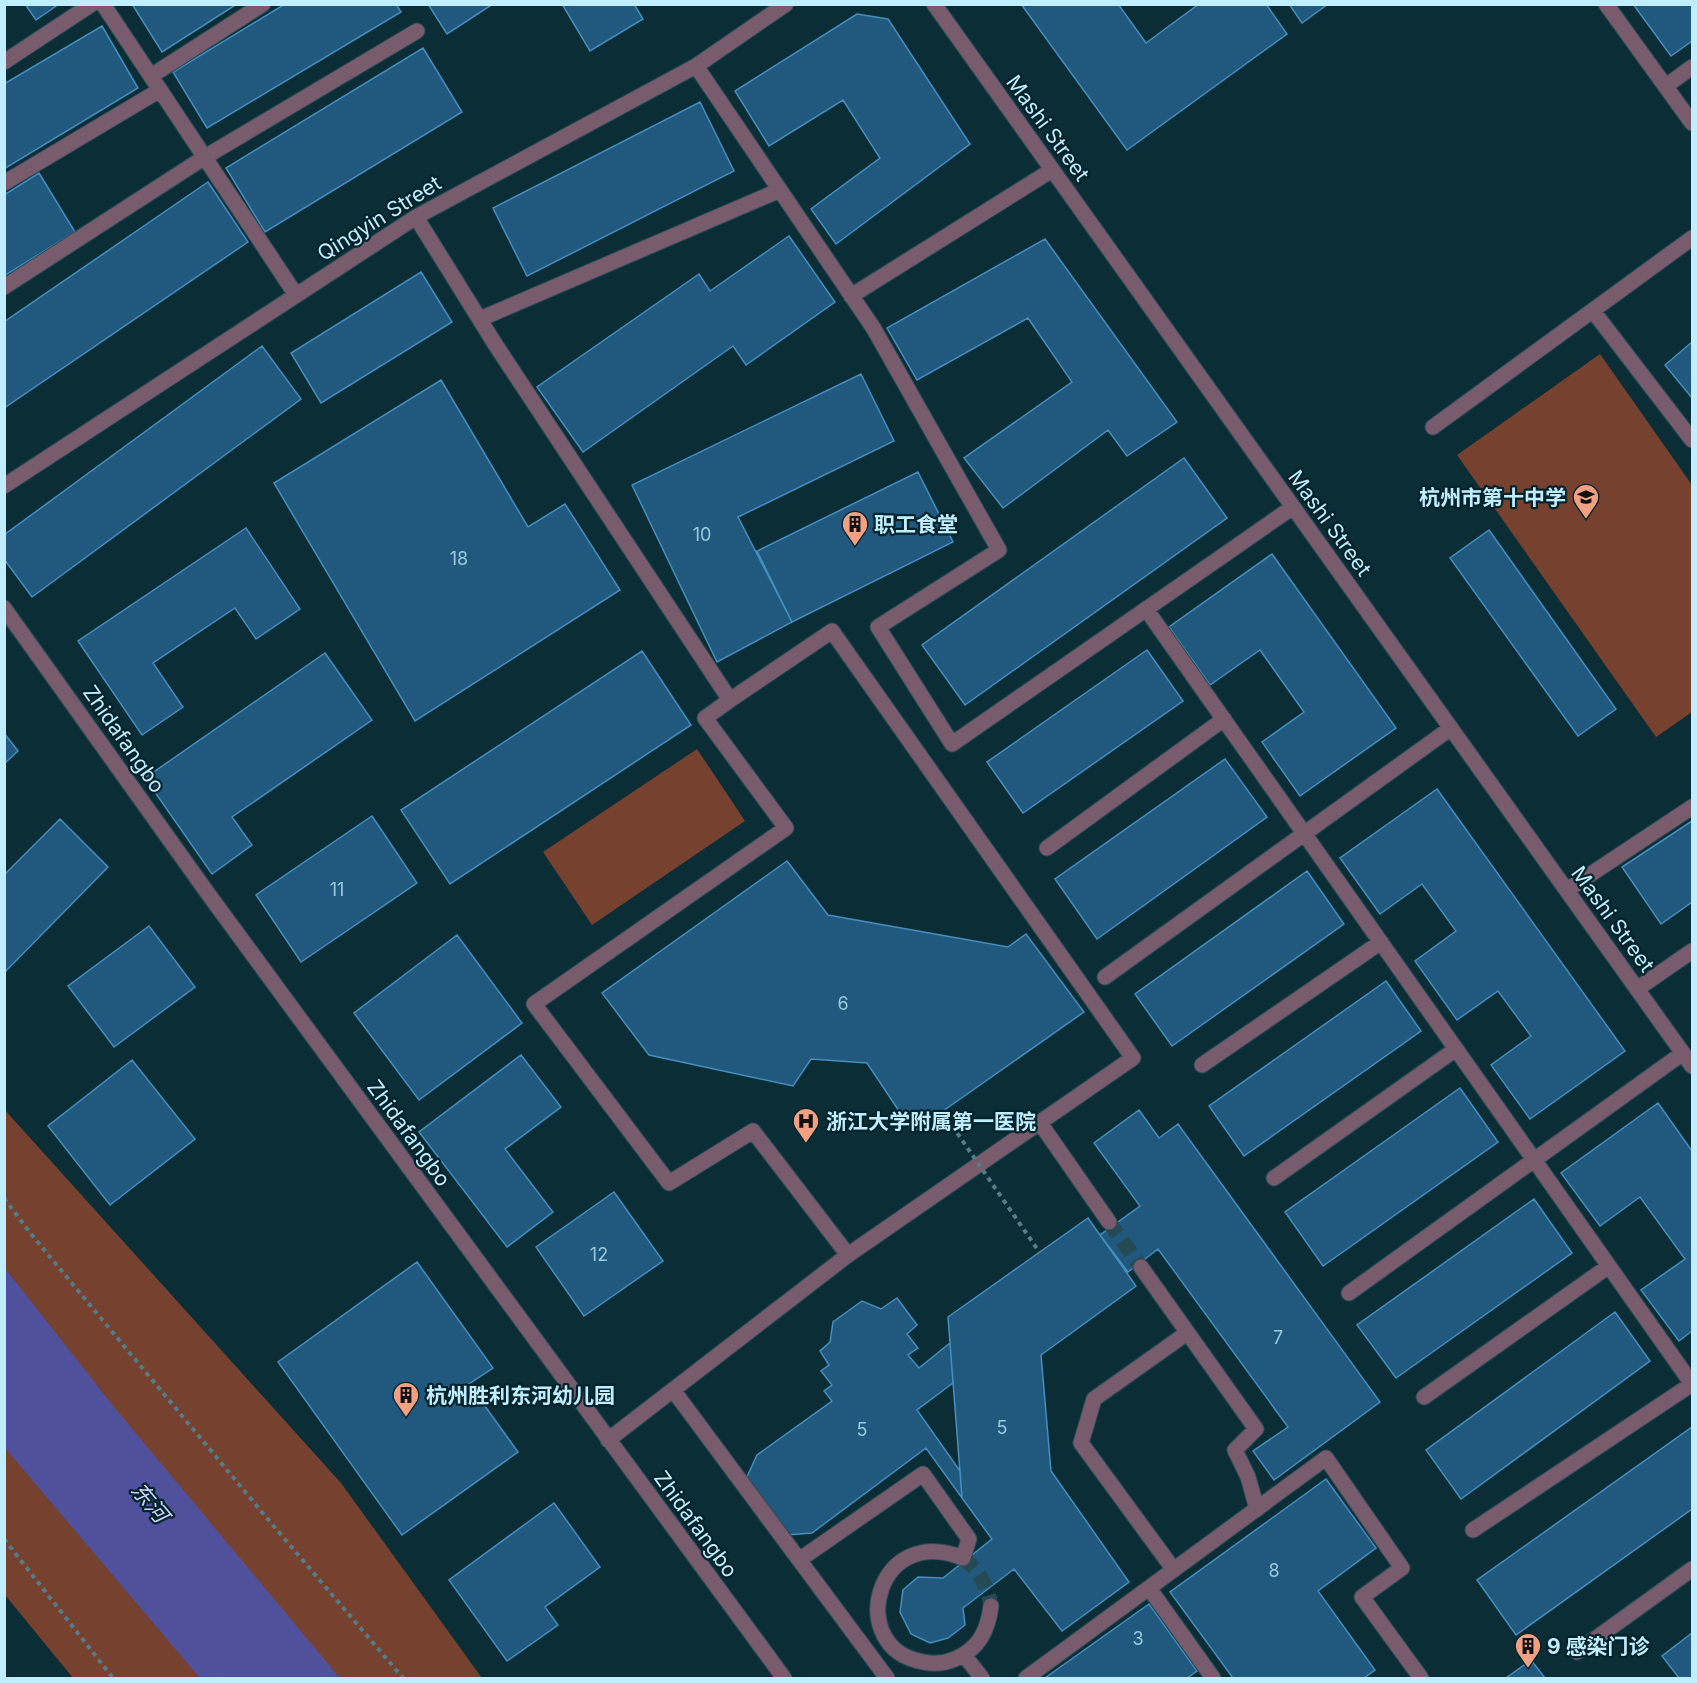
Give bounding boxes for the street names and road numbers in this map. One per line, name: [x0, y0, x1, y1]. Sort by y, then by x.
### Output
street label: Mashi Street: [1001, 70, 1095, 186]
street label: Qingyin Street: [313, 170, 445, 266]
street label: Mashi Street: [1283, 465, 1377, 581]
street label: Zhidafangbo: [78, 680, 170, 798]
street label: Mashi Street: [1566, 861, 1660, 977]
street label: Zhidafangbo: [362, 1075, 456, 1191]
street label: Zhidafangbo: [649, 1466, 743, 1582]

